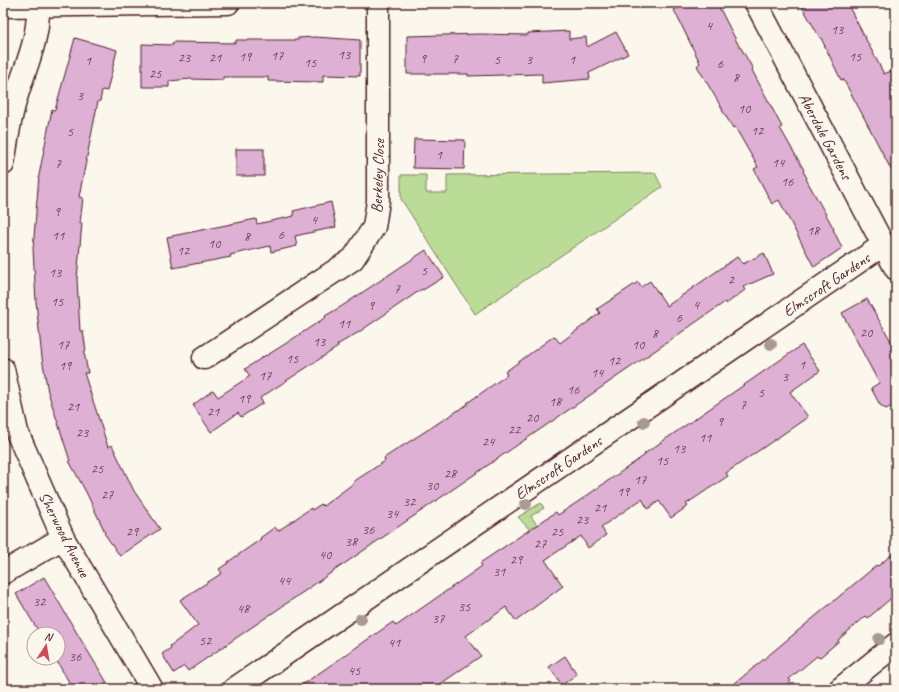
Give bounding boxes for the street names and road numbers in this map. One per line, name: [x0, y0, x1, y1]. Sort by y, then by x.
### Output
street label: Aberdale Gardens: [794, 90, 857, 185]
street label: Berkeley Close: [367, 137, 389, 213]
street label: Elmscroft Gardens: [779, 247, 875, 321]
street label: Elmscroft Gardens: [511, 430, 607, 504]
street label: Sherwood Avenue: [34, 488, 95, 582]

